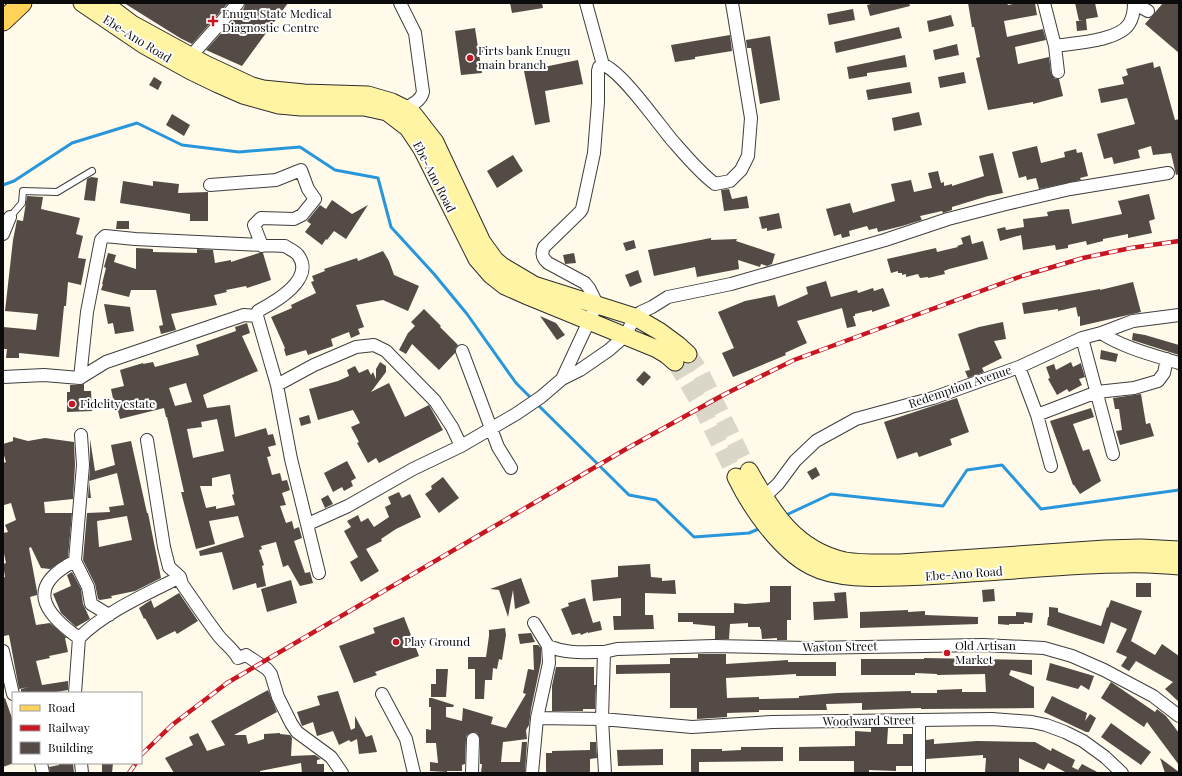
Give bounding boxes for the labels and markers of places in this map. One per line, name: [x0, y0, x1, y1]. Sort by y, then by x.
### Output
place label: Enugu State Medical Diagnostic Centre: [222, 5, 332, 35]
marker: Enugu State Medical Diagnostic Centre: [207, 15, 219, 27]
place label: Firts bank Enugu main branch: [478, 42, 570, 72]
marker: Firts bank Enugu main branch: [465, 53, 475, 63]
place label: Fidelity estate: [80, 395, 155, 411]
marker: Fidelity estate: [67, 399, 77, 409]
place label: Play Ground: [404, 633, 470, 649]
marker: Play Ground: [391, 637, 401, 647]
place label: Old Artisan Market: [955, 637, 1016, 667]
marker: Old Artisan Market: [942, 648, 952, 658]

